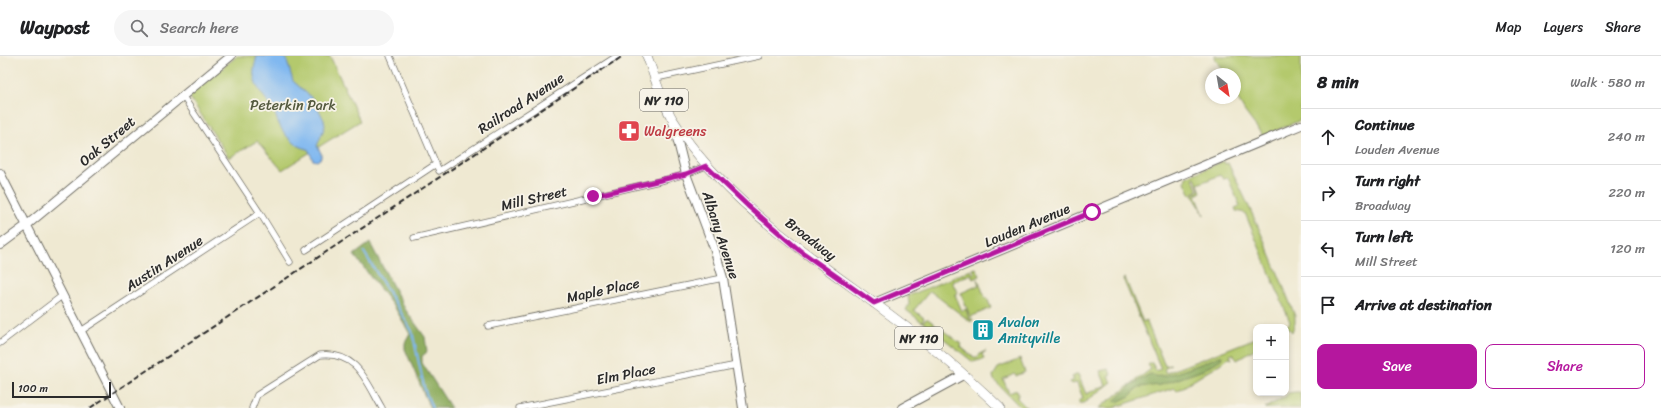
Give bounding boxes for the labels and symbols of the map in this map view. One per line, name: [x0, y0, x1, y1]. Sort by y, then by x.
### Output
street label: Railroad Avenue: [473, 66, 570, 141]
north arrow: [1205, 68, 1241, 104]
road number: NY 110: [640, 89, 688, 111]
park label: Peterkin Park: [250, 93, 336, 118]
street label: Oak Street: [73, 110, 141, 173]
pharmacy icon: Walgreens: [616, 118, 642, 144]
place label: Walgreens: [644, 119, 707, 144]
street label: Mill Street: [498, 179, 570, 218]
route end: [584, 187, 602, 205]
street label: Albany Avenue: [694, 187, 747, 282]
street label: Louden Avenue: [980, 196, 1074, 255]
route start: [1083, 203, 1101, 221]
street label: Broadway: [779, 211, 843, 268]
street label: Austin Avenue: [119, 229, 208, 299]
street label: Maple Place: [564, 271, 642, 310]
place label: Avalon Amityville: [997, 310, 1060, 351]
building icon: Avalon Amityville: [970, 317, 996, 343]
road number: NY 110: [895, 327, 943, 349]
street label: Elm Place: [594, 357, 658, 392]
scale bar: [12, 380, 111, 399]

